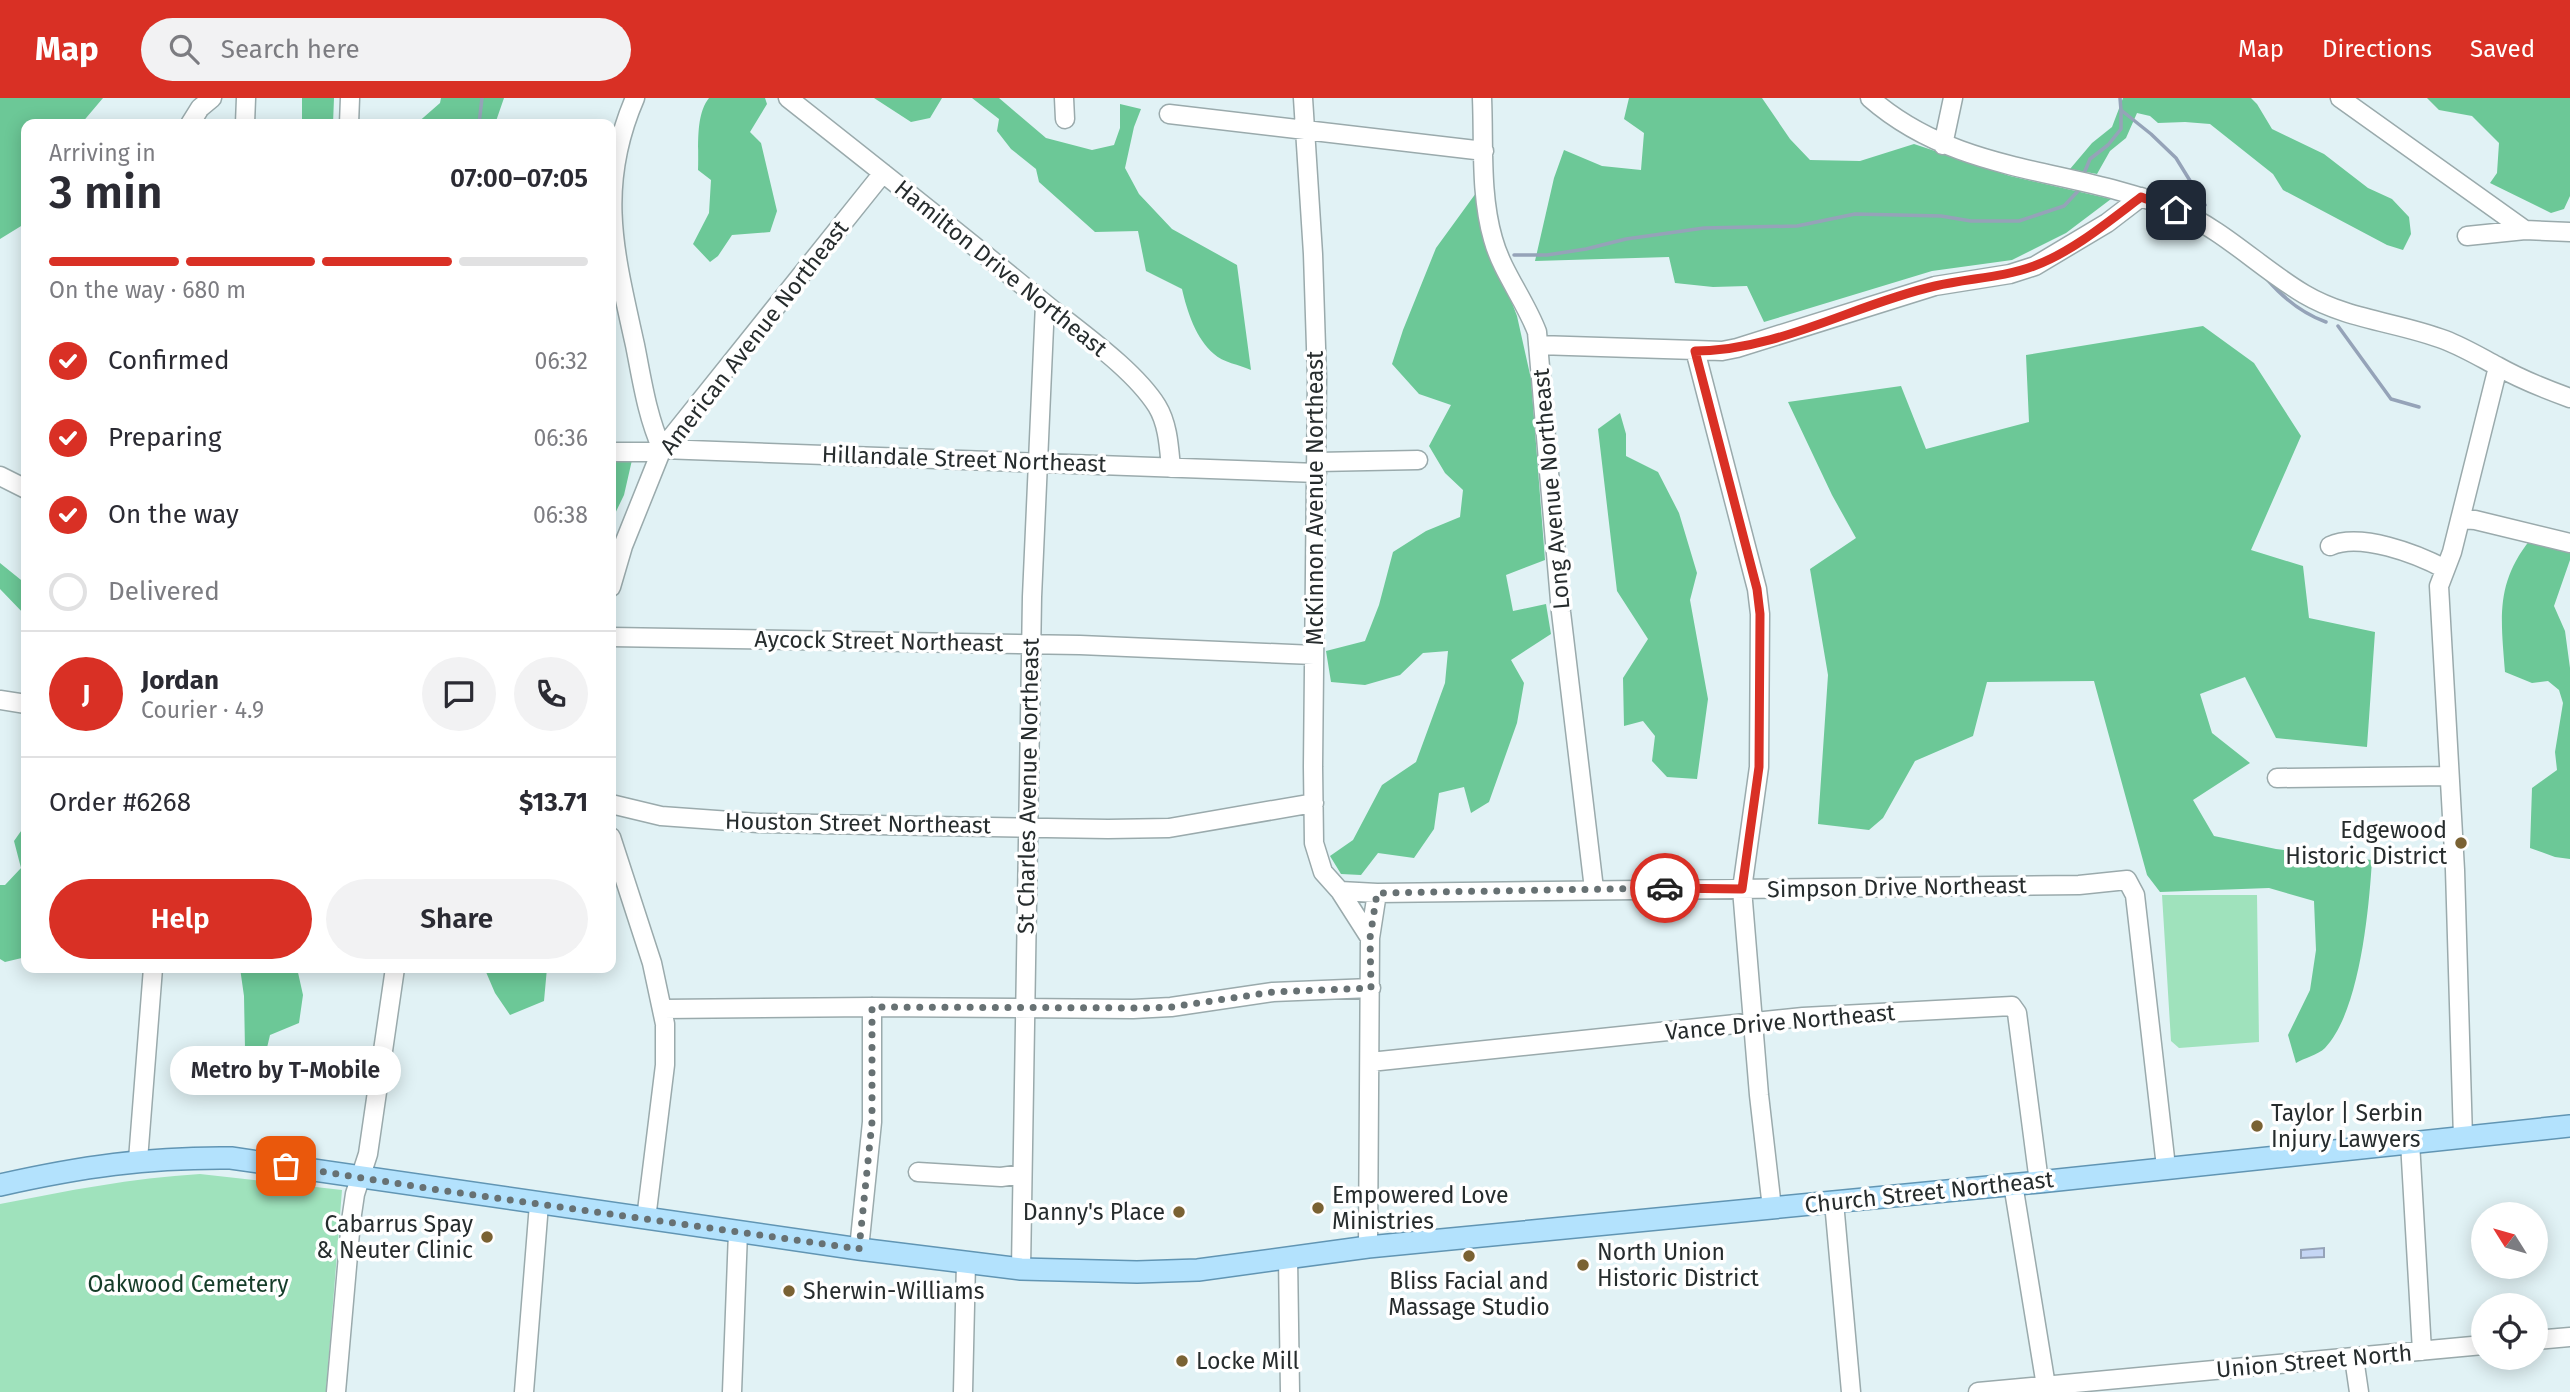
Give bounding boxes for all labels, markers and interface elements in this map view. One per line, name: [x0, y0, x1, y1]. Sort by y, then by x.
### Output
search box: [141, 18, 631, 81]
text: Map: [35, 29, 99, 69]
icon: search: [165, 30, 203, 68]
text: Search here: [221, 34, 360, 65]
text: Map: [2238, 35, 2284, 63]
text: Directions: [2322, 35, 2432, 63]
text: Saved: [2470, 35, 2535, 63]
text: Arriving in: [49, 139, 156, 167]
text: 07:00–07:05: [450, 163, 588, 194]
text: 3 min: [49, 165, 163, 220]
street label: Hamilton Drive Northeast: [889, 174, 1114, 363]
pin: [2146, 180, 2206, 240]
icon: home: [2157, 191, 2195, 229]
street label: American Avenue Northeast: [654, 214, 855, 460]
text: On the way · 680 m: [49, 276, 246, 304]
icon: check: [49, 342, 87, 380]
text: Confirmed: [108, 345, 229, 376]
text: 06:32: [535, 347, 588, 375]
street label: McKinnon Avenue Northeast: [1301, 350, 1329, 645]
street label: Long Avenue Northeast: [1526, 367, 1575, 611]
icon: check: [49, 419, 87, 457]
text: Preparing: [108, 422, 221, 453]
text: 06:36: [533, 424, 588, 452]
street label: Hillandale Street Northeast: [821, 440, 1107, 478]
icon: check: [49, 496, 87, 534]
text: On the way: [108, 499, 239, 530]
text: 06:38: [533, 501, 588, 529]
text: Delivered: [108, 576, 220, 607]
street label: Aycock Street Northeast: [754, 625, 1004, 657]
street label: St Charles Avenue Northeast: [1011, 637, 1045, 934]
button: chat: [422, 657, 496, 731]
button: phone: [514, 657, 588, 731]
text: Jordan: [141, 665, 219, 696]
text: J: [82, 679, 90, 710]
text: Courier · 4.9: [141, 696, 264, 724]
text: Order #6268: [49, 787, 191, 818]
text: $13.71: [519, 787, 588, 818]
street label: Houston Street Northeast: [725, 807, 992, 839]
place label: Edgewood Historic District: [2285, 816, 2448, 870]
marker: Edgewood Historic District: [2453, 835, 2469, 851]
courier: [1630, 853, 1700, 923]
icon: car: [1646, 869, 1684, 907]
street label: Simpson Drive Northeast: [1767, 871, 2028, 903]
button: Help: [49, 879, 312, 959]
button: Share: [326, 879, 588, 959]
street label: Vance Drive Northeast: [1664, 998, 1897, 1046]
callout: Metro by T-Mobile: [170, 1047, 402, 1096]
text: Metro by T-Mobile: [191, 1056, 380, 1084]
place label: Taylor | Serbin Injury Lawyers: [2271, 1099, 2423, 1153]
marker: Taylor | Serbin Injury Lawyers: [2249, 1118, 2265, 1134]
pin: [256, 1136, 316, 1196]
icon: bag: [267, 1147, 305, 1185]
street label: Church Street Northeast: [1803, 1165, 2056, 1219]
place label: Empowered Love Ministries: [1332, 1181, 1508, 1235]
place label: Danny's Place: [1023, 1198, 1165, 1226]
marker: Empowered Love Ministries: [1310, 1200, 1326, 1216]
north arrow: [2471, 1202, 2548, 1279]
map controls: [2471, 1202, 2548, 1370]
marker: Danny's Place: [1171, 1204, 1187, 1220]
place label: Cabarrus Spay & Neuter Clinic: [316, 1210, 474, 1264]
marker: Cabarrus Spay & Neuter Clinic: [479, 1229, 495, 1245]
place label: North Union Historic District: [1597, 1238, 1759, 1292]
marker: Bliss Facial and Massage Studio: [1461, 1248, 1477, 1264]
marker: North Union Historic District: [1575, 1257, 1591, 1273]
place label: Bliss Facial and Massage Studio: [1388, 1267, 1550, 1321]
park label: Oakwood Cemetery: [87, 1270, 289, 1298]
place label: Sherwin-Williams: [803, 1277, 985, 1305]
marker: Sherwin-Williams: [781, 1283, 797, 1299]
button: locate: [2471, 1293, 2548, 1370]
street label: Union Street North: [2215, 1338, 2413, 1384]
place label: Locke Mill: [1196, 1347, 1300, 1375]
marker: Locke Mill: [1174, 1353, 1190, 1369]

